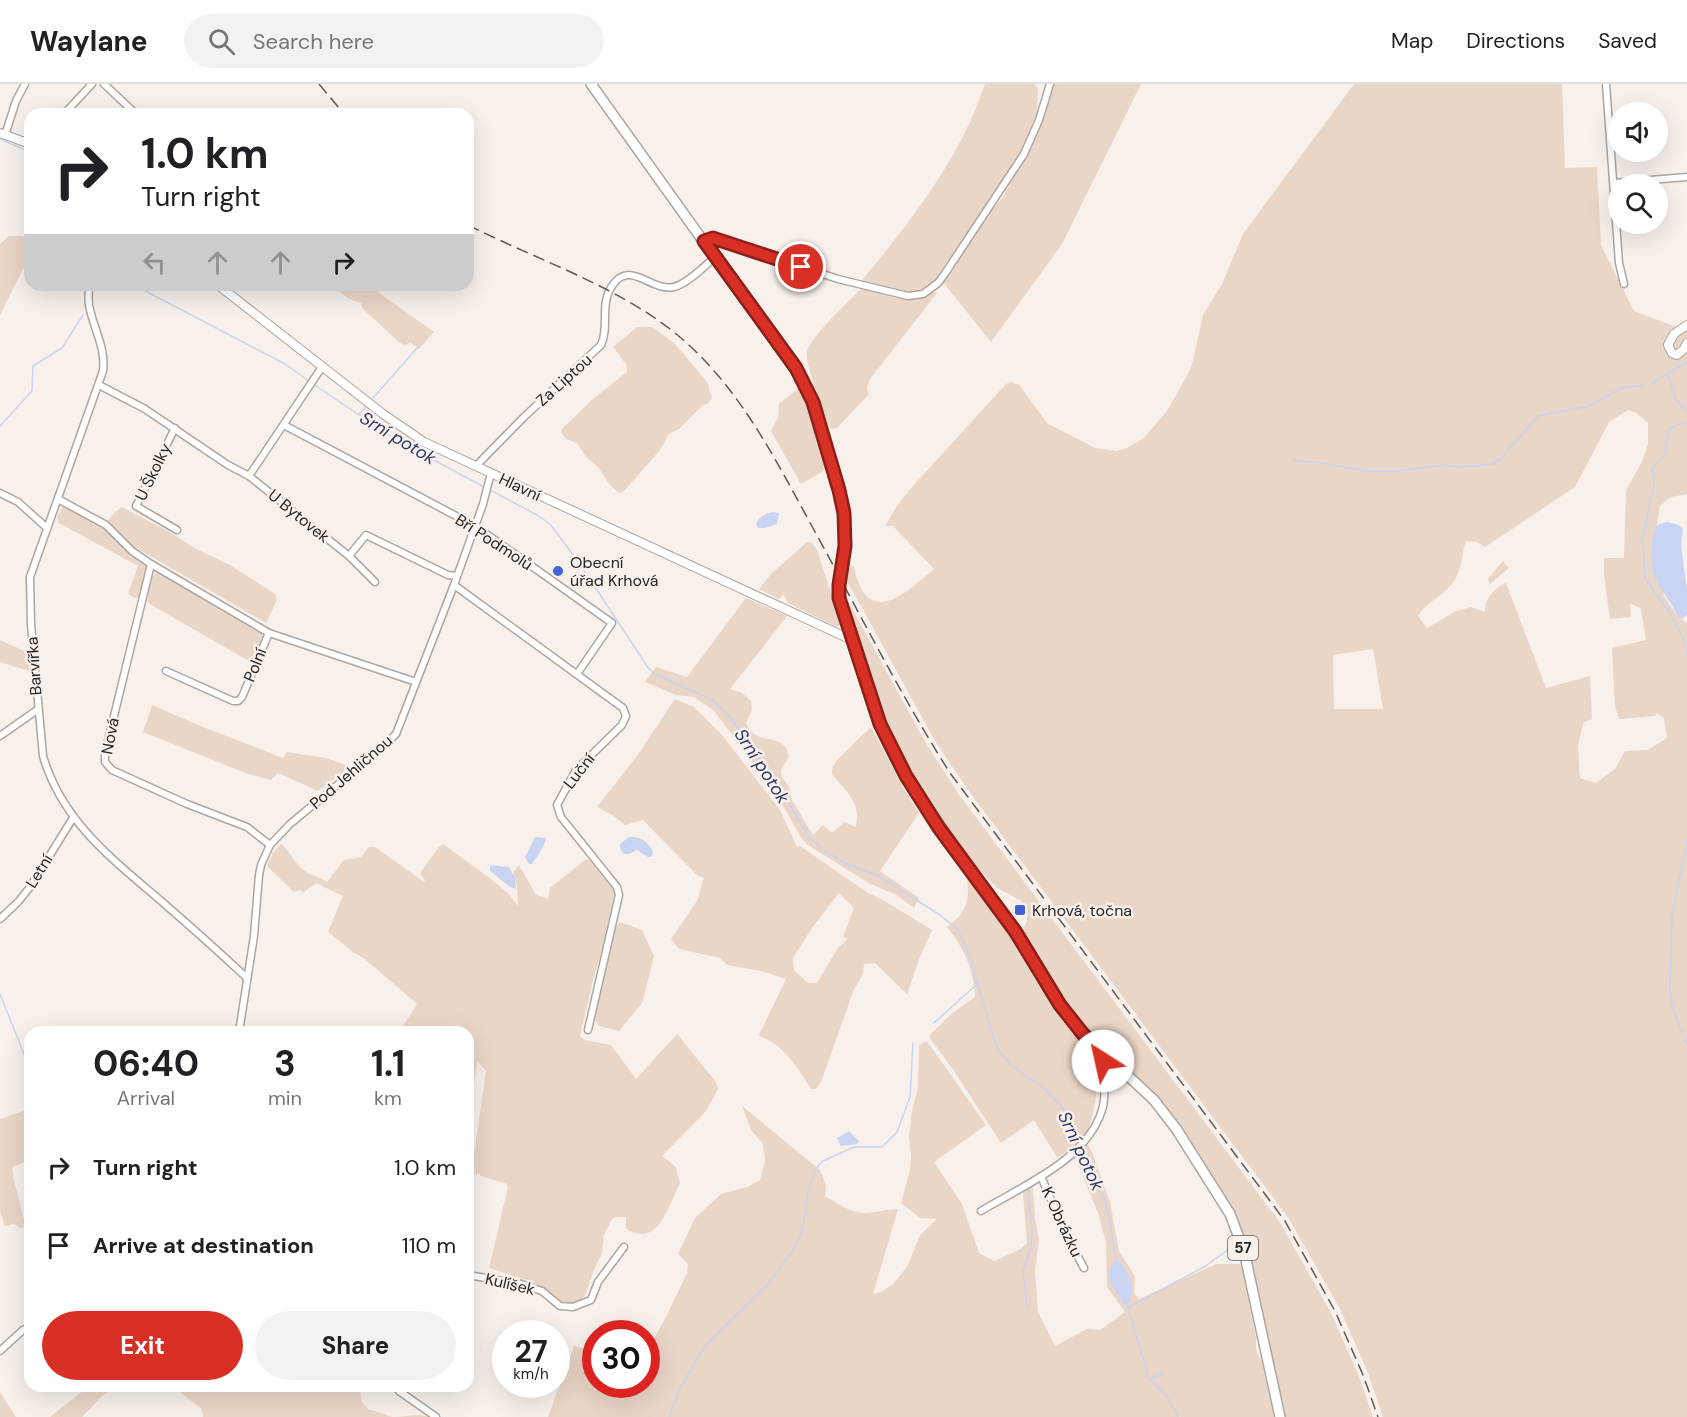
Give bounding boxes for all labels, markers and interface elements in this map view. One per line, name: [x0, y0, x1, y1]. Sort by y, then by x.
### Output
search box: [184, 14, 604, 68]
text: Waylane: [30, 23, 148, 60]
icon: search: [205, 25, 238, 58]
text: Search here: [253, 27, 374, 56]
text: Map: [1391, 27, 1433, 55]
text: Directions: [1466, 27, 1565, 55]
text: Saved: [1598, 27, 1657, 55]
map controls: [1608, 102, 1668, 234]
button: sound: [1608, 102, 1668, 162]
text: 1.0 km: [141, 126, 268, 181]
icon: right: [42, 132, 120, 210]
button: search: [1608, 174, 1668, 234]
text: Turn right: [141, 179, 261, 214]
pin: [775, 241, 826, 292]
icon: left: [138, 246, 171, 279]
icon: ahead: [201, 246, 234, 279]
icon: ahead: [264, 246, 297, 279]
icon: right: [327, 246, 360, 279]
icon: arrive: [784, 250, 817, 283]
street label: Za Liptou: [532, 349, 596, 411]
water label: Srní potok: [355, 406, 441, 471]
street label: U Školky: [130, 440, 176, 504]
street label: Hlavní: [496, 468, 545, 506]
street label: U Bytovek: [264, 485, 334, 547]
street label: Bří Podmolů: [451, 509, 537, 575]
place label: Obecní úřad Krhová: [570, 552, 658, 591]
marker: Obecní úřad Krhová: [551, 564, 565, 578]
street label: Barvířka: [21, 636, 47, 696]
street label: Polní: [239, 645, 271, 685]
street label: Nová: [96, 716, 124, 756]
water label: Srní potok: [729, 724, 796, 809]
street label: Pod Jehličnou: [305, 730, 397, 814]
street label: Luční: [559, 749, 600, 793]
street label: Letní: [21, 850, 58, 892]
place label: Krhová, točna: [1032, 900, 1132, 921]
marker: Krhová, točna: [1013, 903, 1027, 917]
position arrow: [1071, 1029, 1135, 1093]
text: 06:40: [93, 1040, 199, 1087]
text: 3: [274, 1040, 296, 1087]
text: 1.1: [371, 1040, 405, 1087]
text: Arrival: [117, 1085, 175, 1111]
text: min: [268, 1085, 302, 1111]
text: km: [374, 1085, 402, 1111]
water label: Srní potok: [1052, 1107, 1110, 1195]
icon: right: [42, 1151, 75, 1184]
text: Turn right: [93, 1153, 198, 1182]
text: 1.0 km: [394, 1153, 456, 1182]
street label: K Obrázku: [1037, 1183, 1087, 1261]
icon: arrive: [42, 1229, 75, 1262]
text: Arrive at destination: [93, 1231, 314, 1260]
text: 110 m: [402, 1231, 456, 1260]
road number: 57: [1228, 1236, 1258, 1260]
street label: Kulíšek: [483, 1268, 537, 1300]
button: Exit: [42, 1311, 243, 1380]
button: Share: [255, 1311, 456, 1380]
speed limit sign: 30: [582, 1320, 660, 1398]
text: 27: [514, 1332, 548, 1371]
text: km/h: [513, 1364, 549, 1384]

